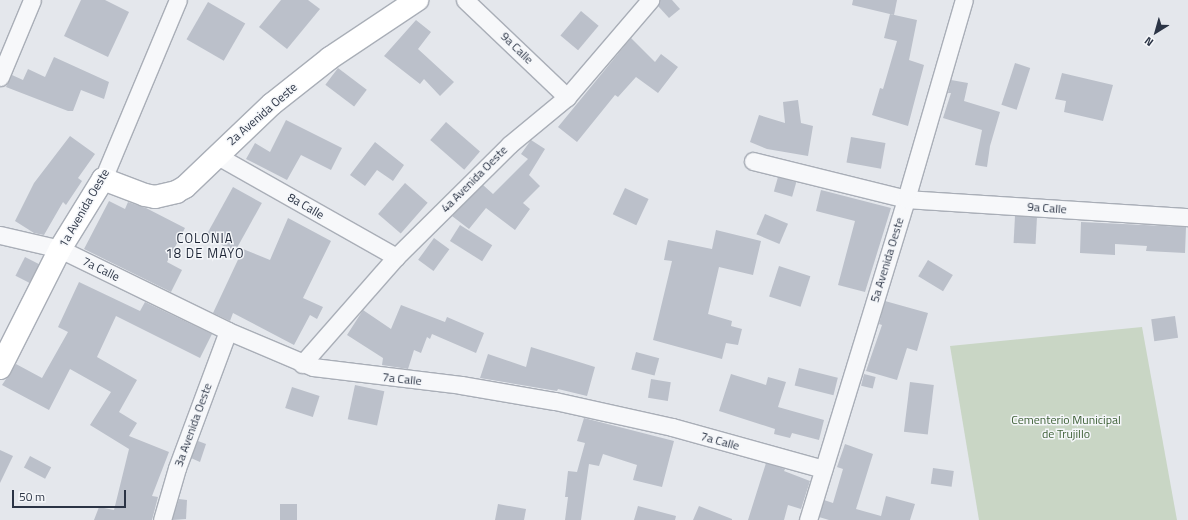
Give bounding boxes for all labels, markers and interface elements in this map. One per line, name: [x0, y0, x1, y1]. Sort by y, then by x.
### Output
north arrow: [1136, 12, 1176, 52]
street label: 9a Calle: [498, 29, 536, 67]
text: N: [1141, 33, 1157, 50]
street label: 2a Avenida Oeste: [224, 80, 300, 148]
street label: 4a Avenida Oeste: [438, 143, 510, 215]
street label: 1a Avenida Oeste: [56, 166, 112, 250]
street label: 8a Calle: [285, 190, 327, 222]
street label: 9a Calle: [1027, 199, 1067, 217]
street label: 5a Avenida Oeste: [867, 216, 907, 304]
district label: COLONIA 18 DE MAYO: [165, 231, 245, 262]
street label: 7a Calle: [80, 254, 122, 284]
street label: 7a Calle: [382, 370, 422, 388]
street label: 3a Avenida Oeste: [171, 381, 215, 469]
park label: Cementerio Municipal de Trujillo: [1011, 413, 1121, 441]
street label: 7a Calle: [699, 429, 741, 453]
scale bar: [14, 482, 128, 508]
text: 50 m: [19, 487, 45, 506]

